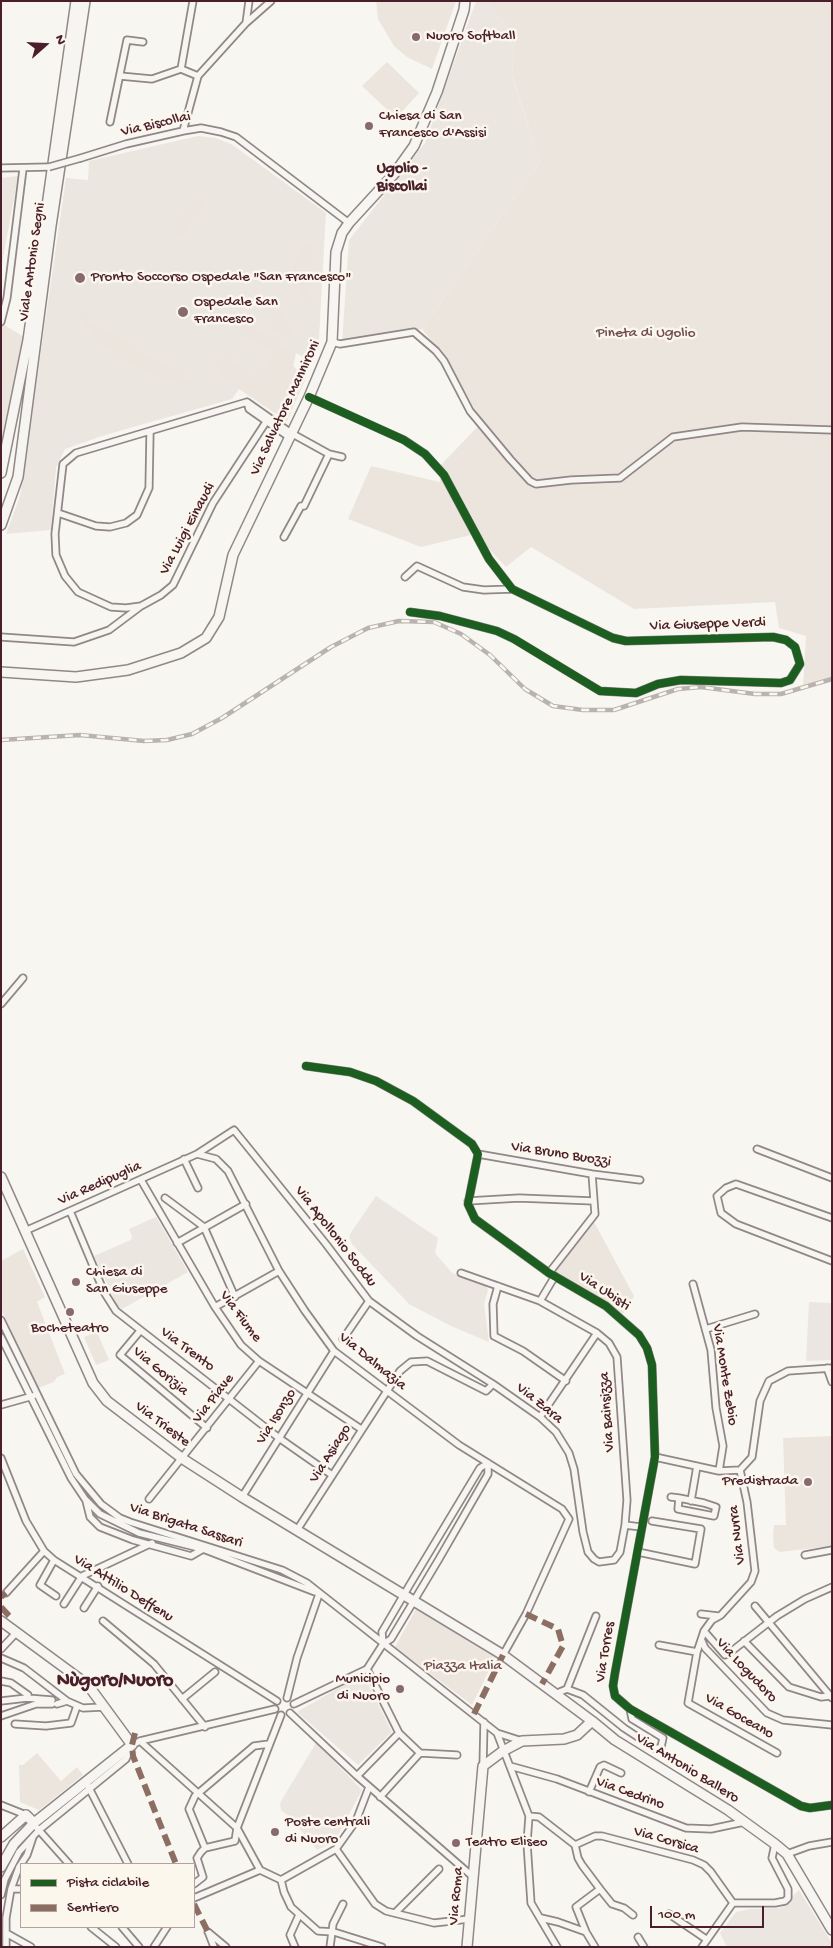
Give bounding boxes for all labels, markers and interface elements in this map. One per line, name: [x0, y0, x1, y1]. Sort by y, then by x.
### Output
north arrow: [20, 20, 70, 70]
place label: Nuoro Softball: [426, 28, 516, 46]
marker: Nuoro Softball: [410, 31, 422, 43]
text: N: [50, 33, 69, 47]
street label: Via Biscollai: [119, 108, 193, 142]
place label: Chiesa di San Francesco d'Assisi: [379, 108, 487, 143]
marker: Chiesa di San Francesco d'Assisi: [363, 120, 375, 132]
district label: Ugolio - Biscollai: [377, 160, 427, 198]
street label: Viale Antonio Segni: [16, 201, 50, 323]
place label: Pronto Soccorso Ospedale "San Francesco": [91, 269, 351, 287]
marker: Pronto Soccorso Ospedale "San Francesco": [73, 271, 87, 285]
place label: Ospedale San Francesco: [194, 294, 278, 329]
marker: Ospedale San Francesco: [176, 305, 190, 319]
park label: Pineta di Ugolio: [596, 325, 696, 343]
street label: Via Salvatore Mannironi: [247, 337, 325, 479]
street label: Via Luigi Einaudi: [156, 480, 220, 578]
street label: Via Giuseppe Verdi: [650, 614, 766, 636]
street label: Via Bruno Buozzi: [510, 1138, 612, 1172]
street label: Via Redipuglia: [56, 1158, 144, 1210]
street label: Via Apollonio Soddu: [290, 1183, 380, 1291]
place label: Chiesa di San Giuseppe: [86, 1264, 167, 1299]
street label: Via Ubisti: [575, 1268, 633, 1316]
marker: Chiesa di San Giuseppe: [70, 1276, 82, 1288]
street label: Via Fiume: [215, 1288, 265, 1346]
marker: Bocheteatro: [64, 1306, 76, 1318]
place label: Bocheteatro: [31, 1320, 109, 1338]
street label: Via Monte Zebio: [707, 1323, 741, 1427]
street label: Via Trento: [156, 1324, 218, 1376]
street label: Via Dalmazia: [334, 1329, 410, 1395]
street label: Via Gorizia: [128, 1343, 192, 1401]
street label: Via Piave: [189, 1371, 239, 1427]
street label: Via Bainsizza: [596, 1371, 620, 1453]
street label: Via Zara: [512, 1380, 566, 1428]
street label: Via Isonzo: [253, 1386, 301, 1448]
street label: Via Trieste: [131, 1398, 193, 1452]
street label: Via Asiago: [306, 1421, 356, 1487]
place label: Predistrada: [722, 1473, 798, 1491]
marker: Predistrada: [802, 1476, 814, 1488]
street label: Via Brigata Sassari: [127, 1499, 245, 1553]
street label: Via Nurra: [725, 1504, 751, 1566]
street label: Via Attilio Deffenu: [70, 1551, 176, 1627]
street label: Via Torres: [592, 1621, 620, 1683]
street label: Via Logudoro: [711, 1635, 781, 1707]
park label: Piazza Italia: [424, 1658, 502, 1676]
district label: Nùgoro/Nuoro: [57, 1670, 173, 1694]
place label: Municipio di Nuoro: [335, 1671, 390, 1706]
marker: Municipio di Nuoro: [394, 1683, 406, 1695]
street label: Via Goceano: [701, 1690, 777, 1744]
street label: Via Antonio Ballero: [632, 1730, 742, 1808]
street label: Via Cedrino: [593, 1773, 667, 1815]
place label: Poste centrali di Nuoro: [285, 1814, 370, 1849]
street label: Via Corsica: [631, 1823, 701, 1859]
marker: Poste centrali di Nuoro: [269, 1826, 281, 1838]
place label: Teatro Eliseo: [466, 1834, 548, 1852]
marker: Teatro Eliseo: [450, 1837, 462, 1849]
legend: [20, 1863, 195, 1928]
street label: Via Roma: [446, 1866, 468, 1926]
text: Pista ciclabile: [67, 1874, 149, 1892]
scale bar: [653, 1896, 767, 1928]
text: Sentiero: [67, 1899, 119, 1917]
text: 100 m: [658, 1906, 695, 1924]

